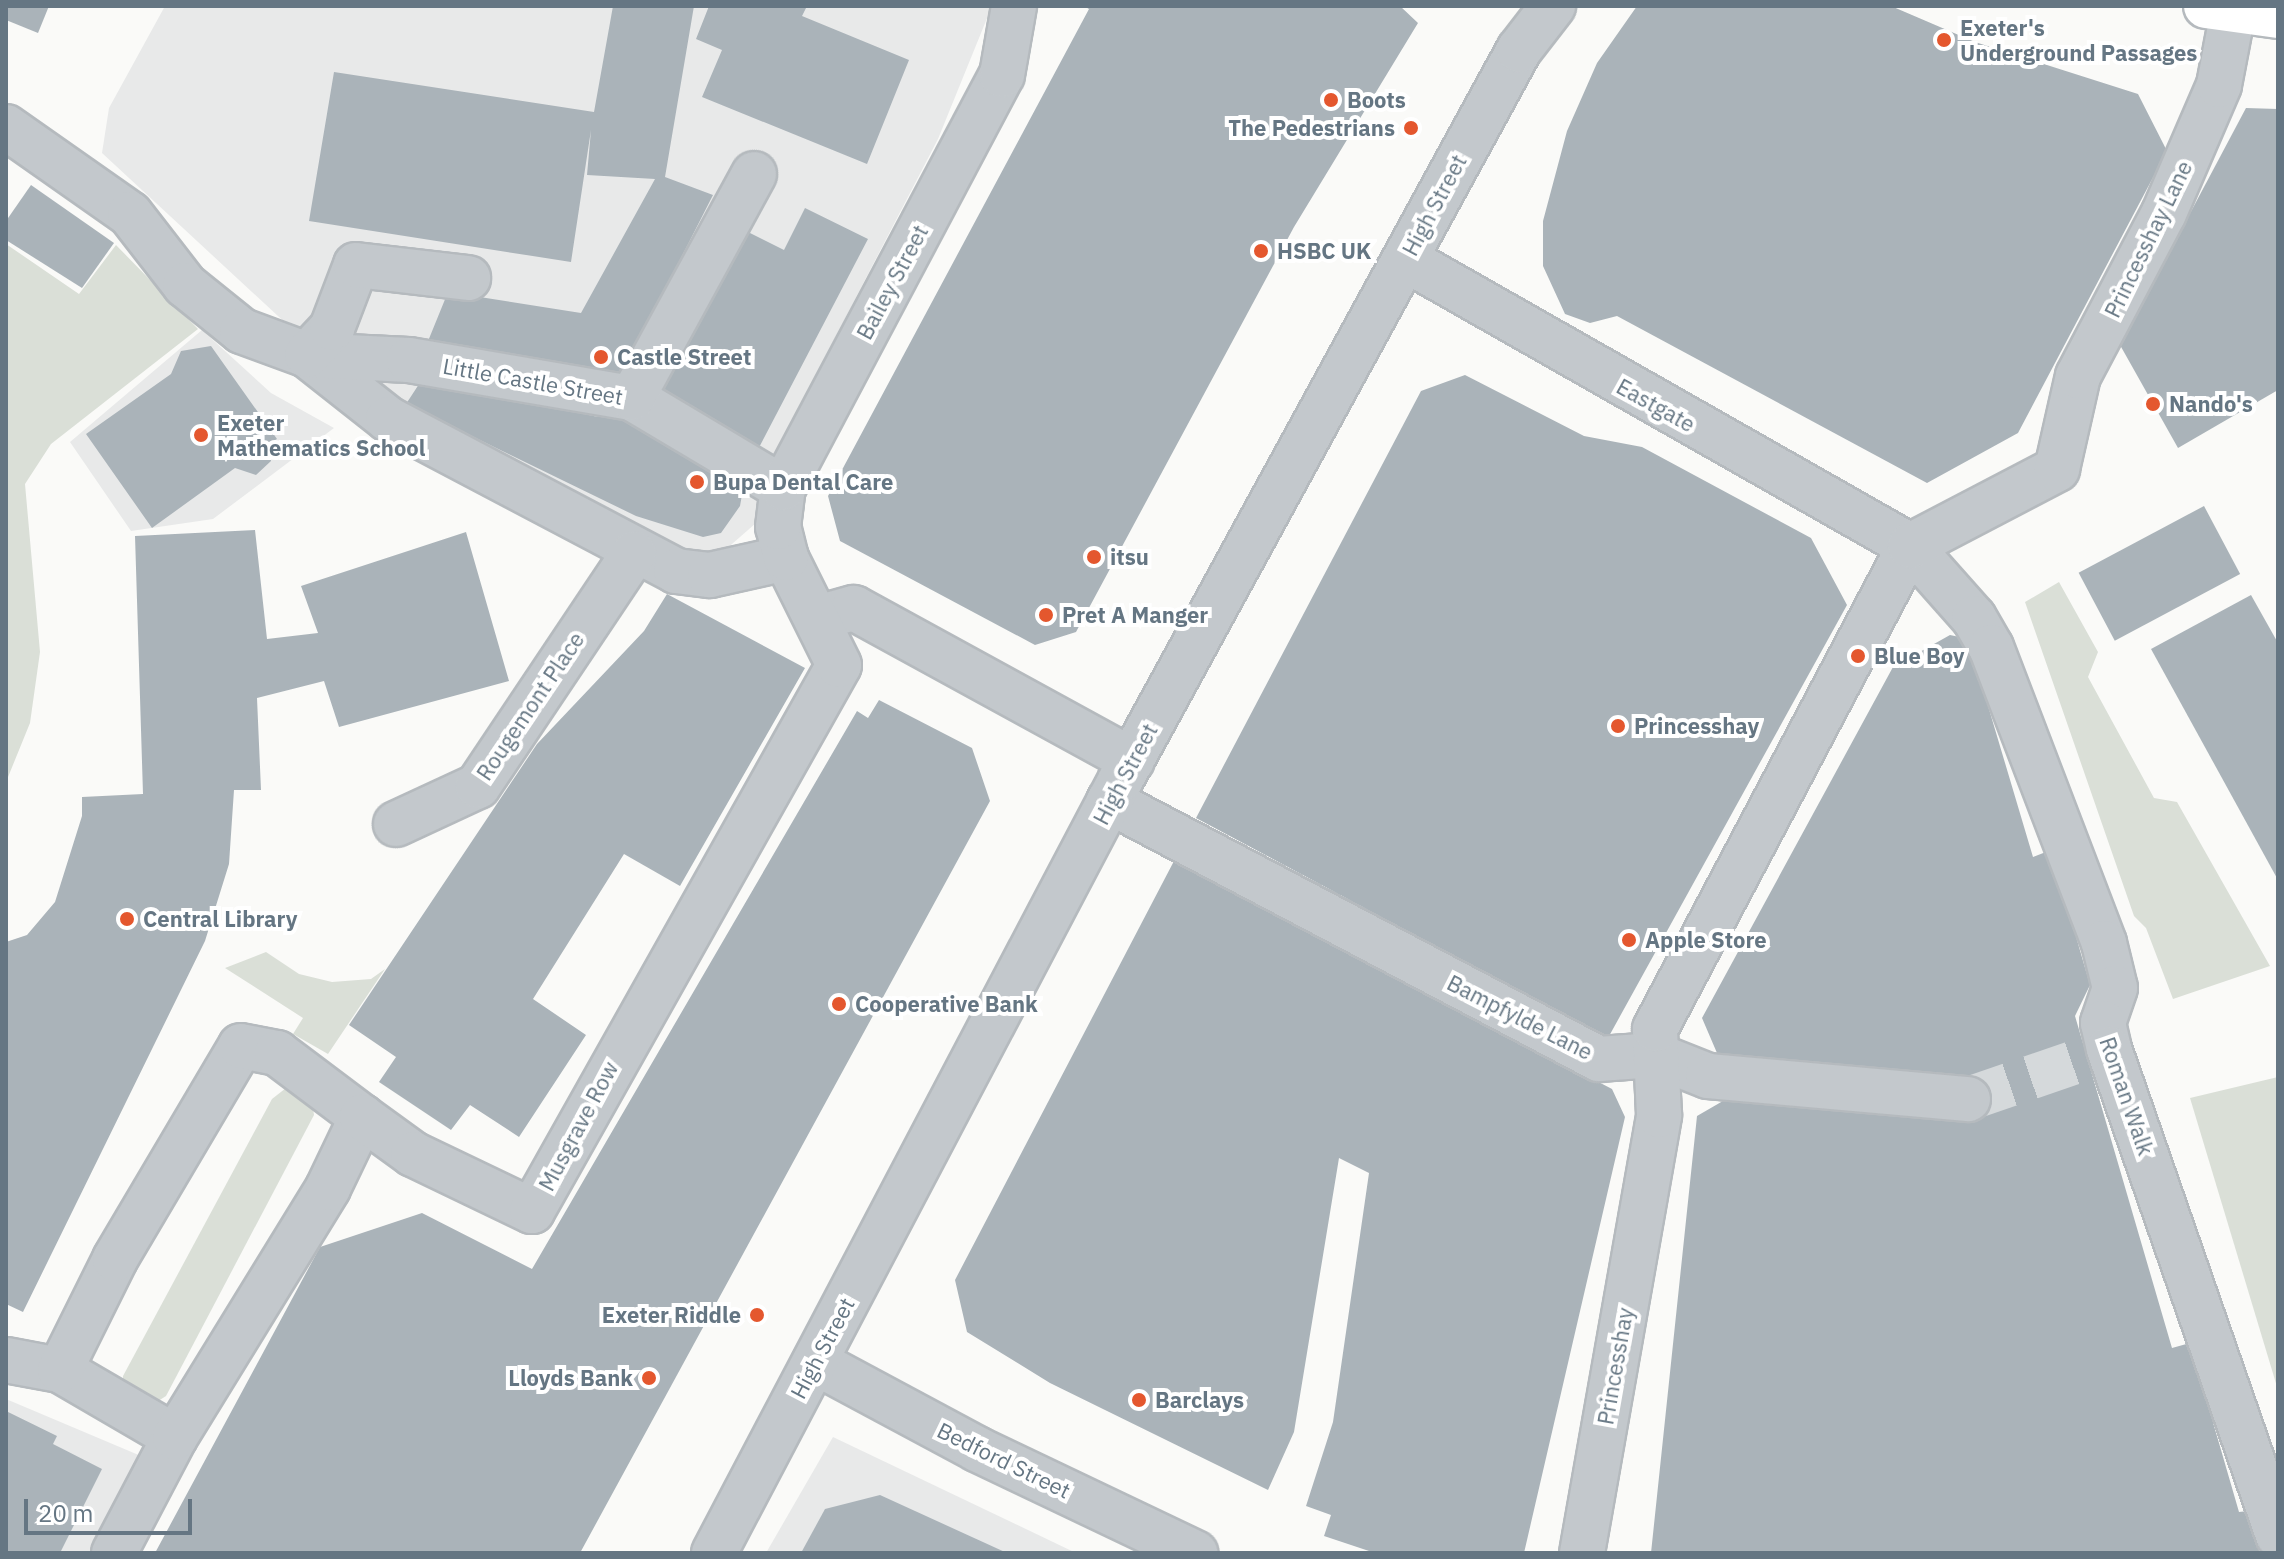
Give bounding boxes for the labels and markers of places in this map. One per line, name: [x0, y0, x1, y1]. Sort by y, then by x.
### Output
place label: Exeter's Underground Passages: [1960, 14, 2197, 66]
marker: Exeter's Underground Passages: [1935, 31, 1953, 49]
place label: Boots: [1347, 87, 1406, 113]
marker: Boots: [1322, 91, 1340, 109]
place label: The Pedestrians: [1228, 115, 1395, 141]
marker: The Pedestrians: [1402, 119, 1420, 137]
place label: HSBC UK: [1277, 238, 1371, 264]
marker: HSBC UK: [1252, 242, 1270, 260]
place label: Castle Street: [617, 344, 751, 370]
marker: Castle Street: [592, 348, 610, 366]
place label: Nando's: [2169, 391, 2253, 417]
marker: Nando's: [2144, 395, 2162, 413]
place label: Exeter Mathematics School: [217, 409, 425, 460]
marker: Exeter Mathematics School: [192, 426, 210, 444]
place label: Bupa Dental Care: [713, 469, 893, 495]
marker: Bupa Dental Care: [688, 473, 706, 491]
place label: itsu: [1110, 544, 1149, 570]
marker: itsu: [1085, 548, 1103, 566]
place label: Pret A Manger: [1062, 602, 1208, 628]
marker: Pret A Manger: [1037, 606, 1055, 624]
place label: Blue Boy: [1874, 643, 1965, 669]
marker: Blue Boy: [1849, 647, 1867, 665]
place label: Princesshay: [1634, 713, 1759, 739]
marker: Princesshay: [1609, 717, 1627, 735]
place label: Central Library: [143, 906, 297, 932]
marker: Central Library: [118, 910, 136, 928]
place label: Apple Store: [1645, 927, 1767, 953]
marker: Apple Store: [1620, 931, 1638, 949]
place label: Cooperative Bank: [855, 991, 1038, 1017]
marker: Cooperative Bank: [830, 995, 848, 1013]
place label: Exeter Riddle: [602, 1302, 741, 1328]
marker: Exeter Riddle: [748, 1306, 766, 1324]
place label: Lloyds Bank: [508, 1365, 633, 1391]
marker: Lloyds Bank: [640, 1369, 658, 1387]
place label: Barclays: [1155, 1387, 1244, 1413]
marker: Barclays: [1130, 1391, 1148, 1409]

